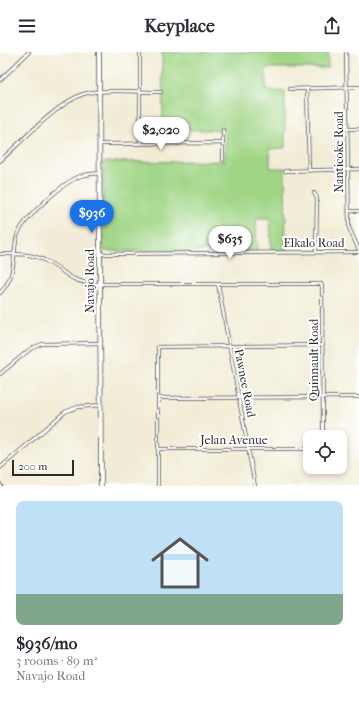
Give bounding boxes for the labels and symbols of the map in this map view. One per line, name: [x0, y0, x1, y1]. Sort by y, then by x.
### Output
street label: Nanticoke Road: [332, 111, 346, 193]
pin: $2,020: [128, 117, 194, 151]
pin: $936: [68, 200, 116, 234]
pin: $635: [206, 226, 254, 260]
street label: Elkalo Road: [284, 236, 345, 250]
street label: Navajo Road: [83, 249, 97, 313]
street label: Quinnault Road: [307, 318, 321, 401]
street label: Pawnee Road: [232, 348, 259, 419]
street label: Jelan Avenue: [199, 433, 268, 447]
scale bar: [12, 458, 74, 477]

